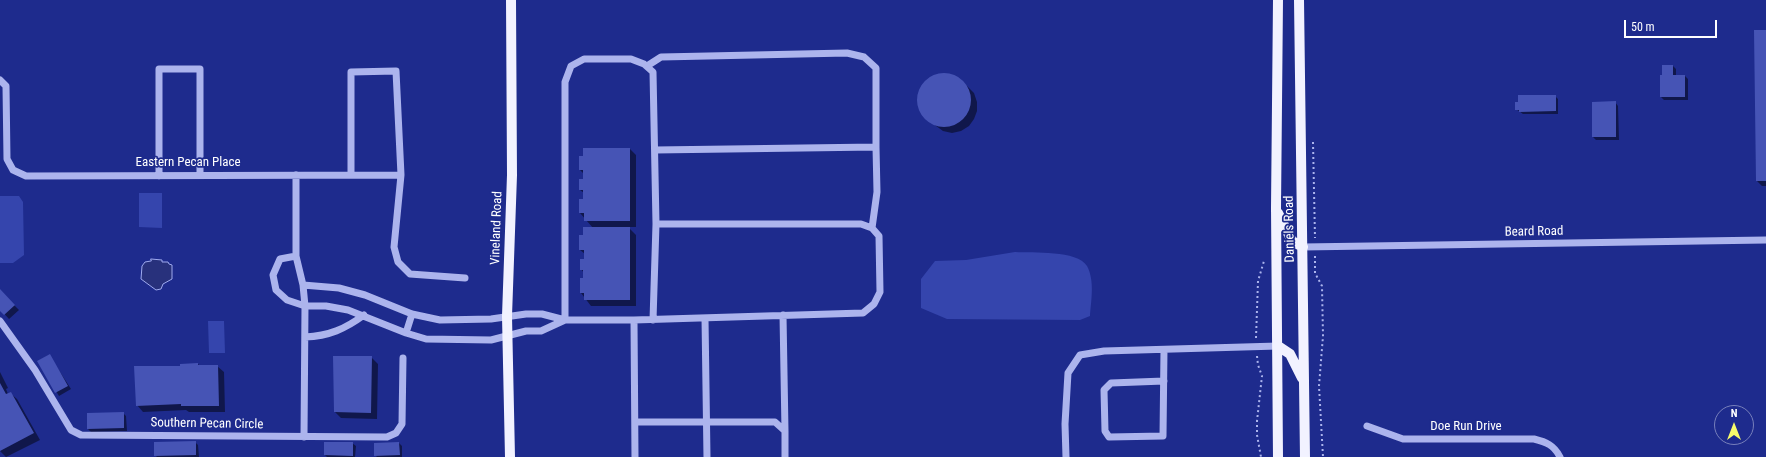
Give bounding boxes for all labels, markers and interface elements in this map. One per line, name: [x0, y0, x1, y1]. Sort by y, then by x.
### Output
scale bar: [1626, 12, 1719, 38]
text: 50 m: [1631, 20, 1655, 34]
street label: Eastern Pecan Place: [135, 155, 241, 171]
street label: Vineland Road: [488, 191, 506, 265]
street label: Daniels Road: [1282, 195, 1298, 263]
street label: Beard Road: [1504, 224, 1564, 240]
north arrow: [1714, 405, 1754, 445]
text: N: [1731, 407, 1737, 420]
street label: Southern Pecan Circle: [150, 415, 264, 433]
street label: Doe Run Drive: [1430, 419, 1502, 435]

